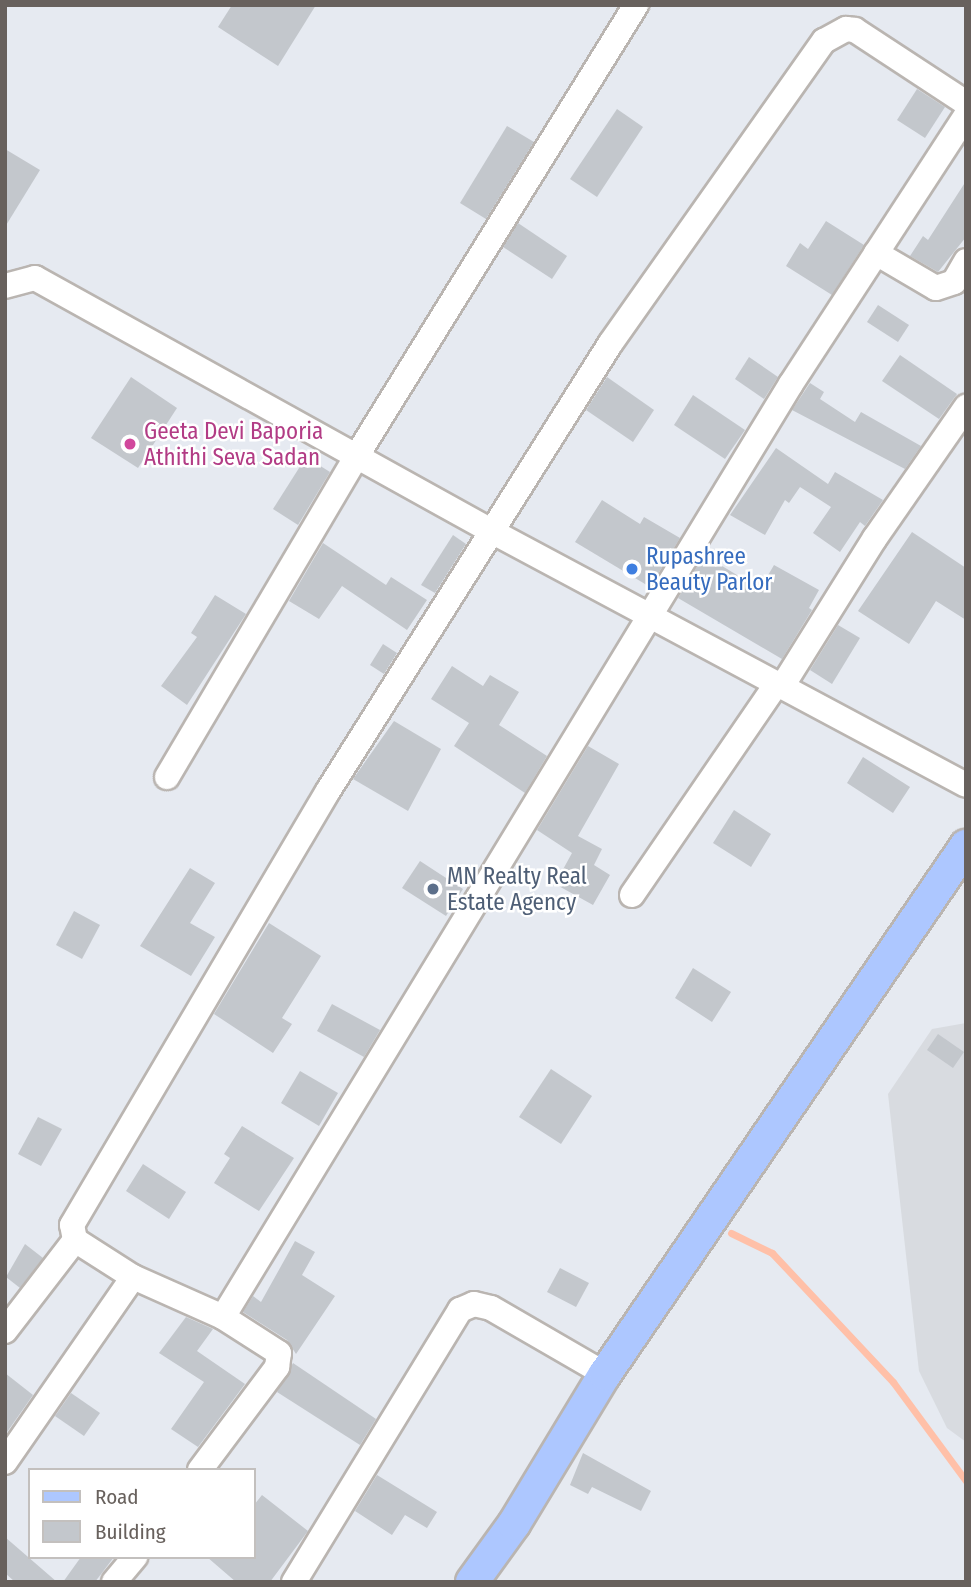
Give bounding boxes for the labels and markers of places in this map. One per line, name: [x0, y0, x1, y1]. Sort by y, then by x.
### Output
place label: Geeta Devi Baporia Athithi Seva Sadan: [144, 417, 323, 471]
marker: Geeta Devi Baporia Athithi Seva Sadan: [122, 436, 138, 452]
place label: Rupashree Beauty Parlor: [646, 542, 772, 596]
marker: Rupashree Beauty Parlor: [624, 561, 640, 577]
place label: MN Realty Real Estate Agency: [447, 862, 587, 916]
marker: MN Realty Real Estate Agency: [425, 881, 441, 897]

